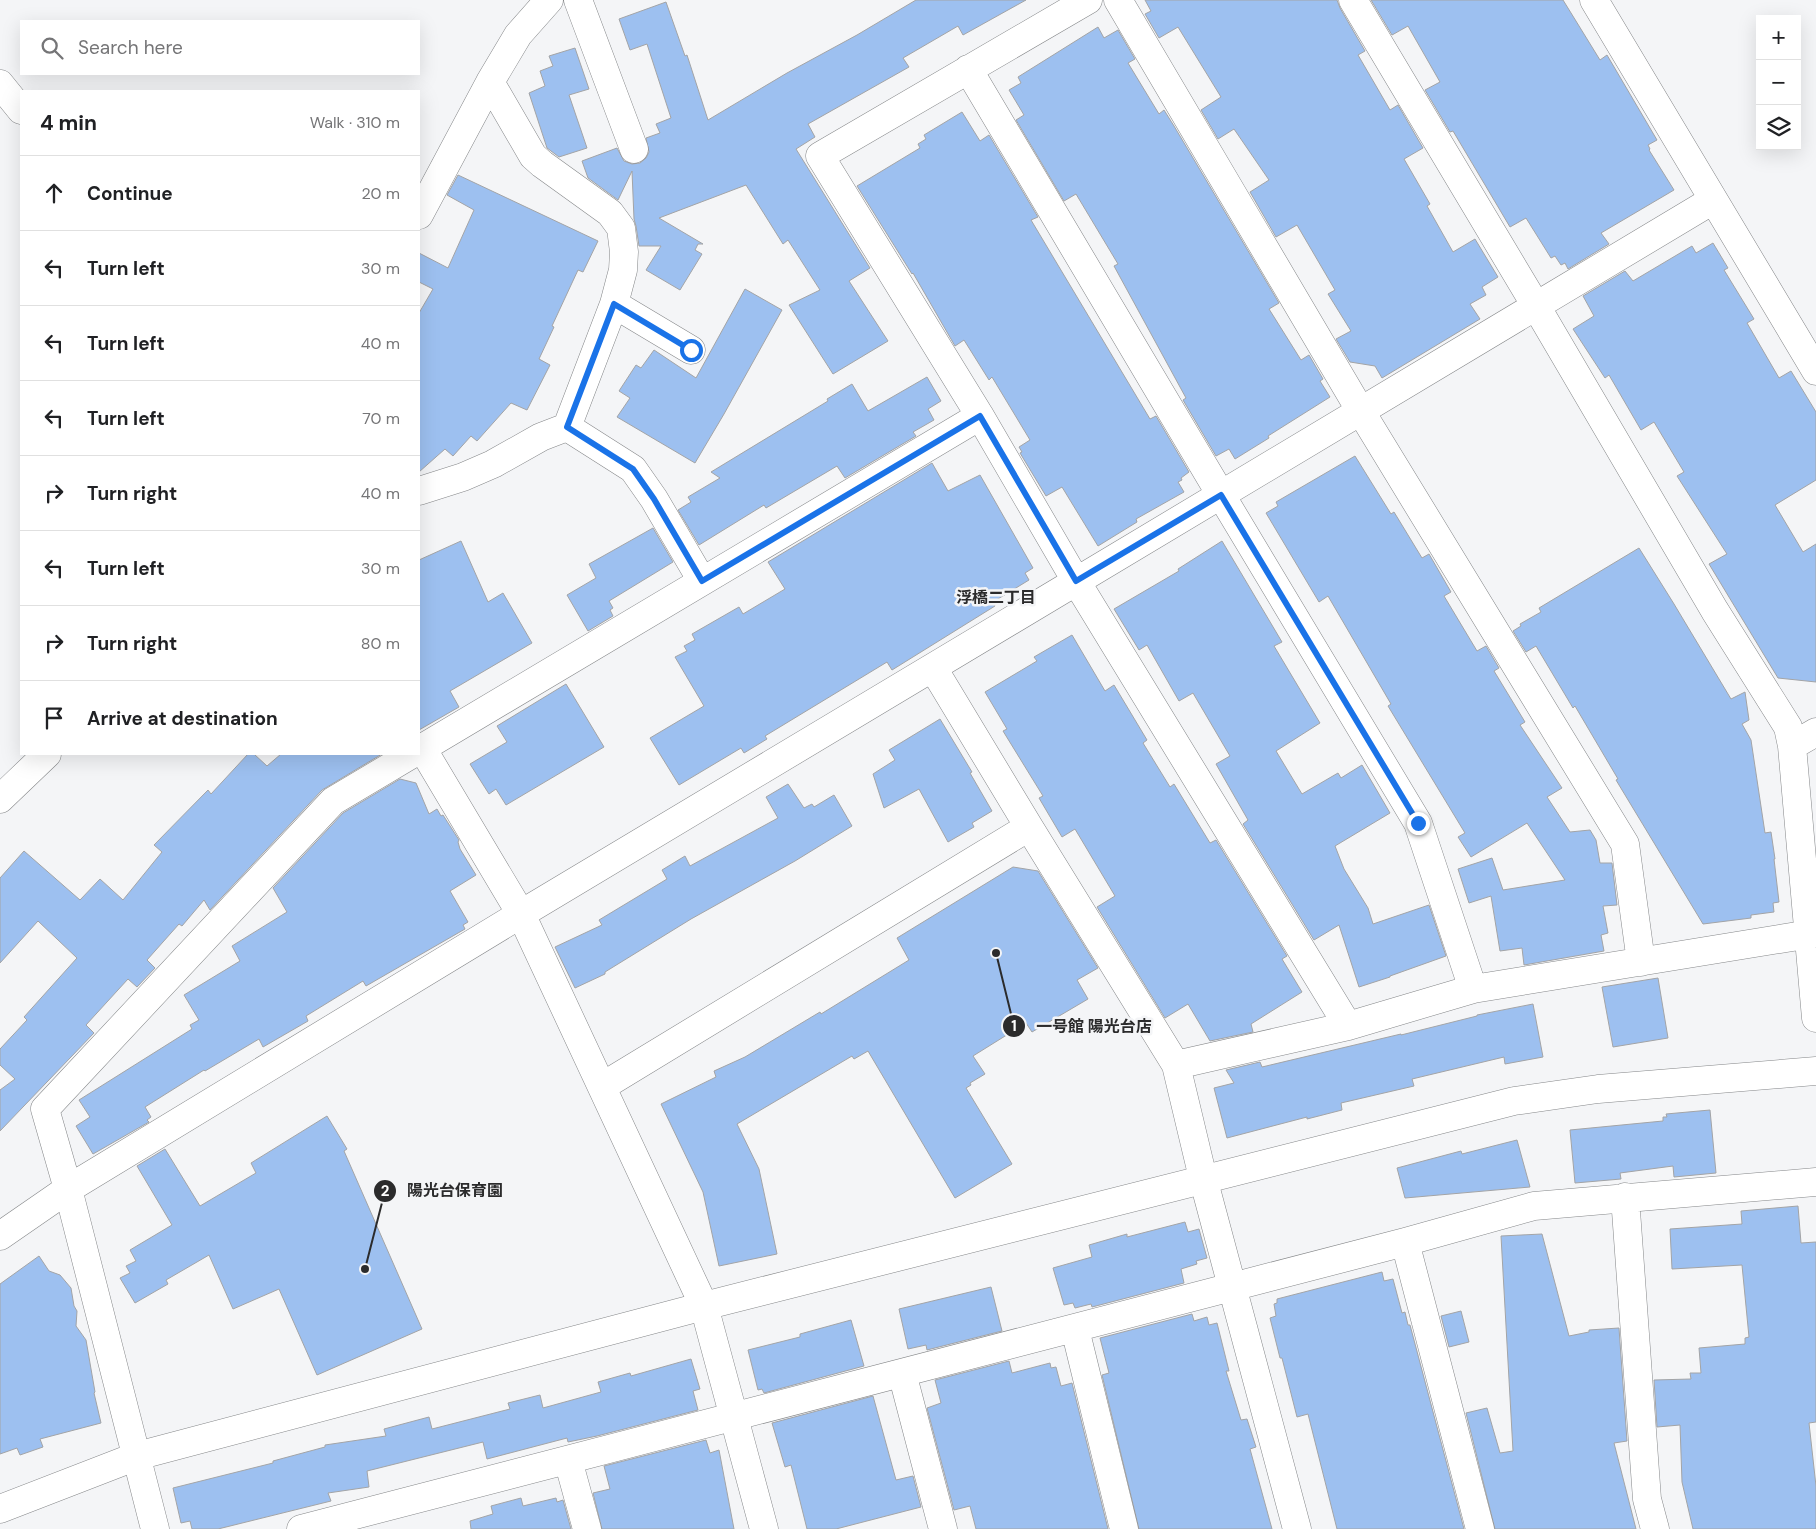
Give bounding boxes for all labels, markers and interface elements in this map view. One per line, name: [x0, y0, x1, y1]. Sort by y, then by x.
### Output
map controls: [1756, 15, 1801, 150]
button: +: [1756, 15, 1801, 60]
search box: [20, 20, 420, 75]
icon: search: [38, 34, 66, 62]
text: Search here: [78, 35, 183, 60]
button: −: [1756, 60, 1801, 105]
button: layers: [1756, 105, 1801, 150]
text: 4 min: [40, 109, 97, 137]
text: Walk · 310 m: [310, 112, 400, 133]
icon: ahead: [40, 179, 68, 207]
text: Continue: [87, 181, 173, 206]
text: 20 m: [361, 183, 400, 204]
icon: left: [40, 254, 68, 282]
text: Turn left: [87, 256, 165, 281]
text: 30 m: [361, 258, 400, 279]
icon: left: [40, 329, 68, 357]
text: Turn left: [87, 331, 165, 356]
text: 40 m: [361, 333, 400, 354]
route start: [680, 339, 703, 362]
icon: left: [40, 404, 68, 432]
text: Turn left: [87, 406, 165, 431]
text: 70 m: [362, 408, 400, 429]
icon: right: [40, 479, 68, 507]
text: Turn right: [87, 481, 177, 506]
text: 40 m: [361, 483, 400, 504]
icon: left: [40, 554, 68, 582]
text: Turn left: [87, 556, 165, 581]
text: 30 m: [361, 558, 400, 579]
district label: 浮橋二丁目: [956, 587, 1036, 608]
icon: right: [40, 629, 68, 657]
text: Turn right: [87, 631, 177, 656]
text: 80 m: [361, 633, 400, 654]
icon: arrive: [40, 704, 68, 732]
text: Arrive at destination: [87, 706, 278, 731]
route end: [1407, 812, 1430, 835]
callout: 一号館 陽光台店: [1002, 1011, 1162, 1042]
text: 1: [1011, 1016, 1017, 1036]
text: 一号館 陽光台店: [1036, 1016, 1152, 1037]
callout: 陽光台保育園: [372, 1175, 513, 1206]
text: 陽光台保育園: [407, 1180, 503, 1201]
text: 2: [381, 1181, 390, 1201]

